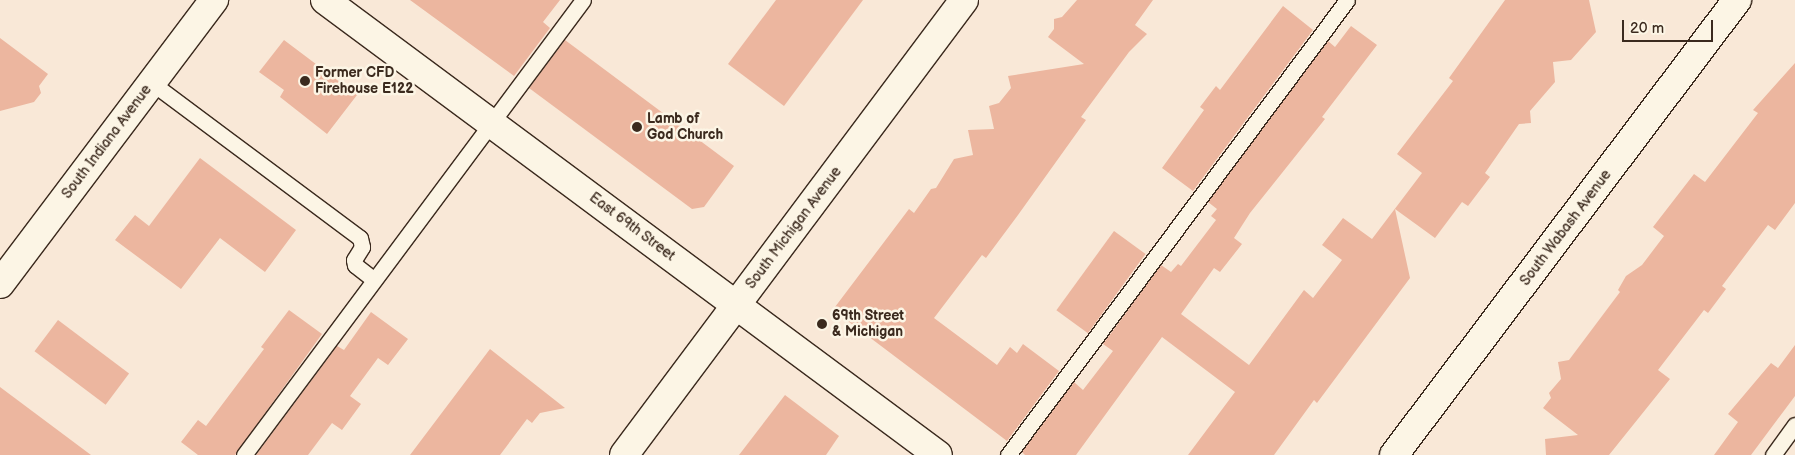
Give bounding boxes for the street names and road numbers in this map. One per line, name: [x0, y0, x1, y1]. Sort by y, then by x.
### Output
street label: South Indiana Avenue: [59, 82, 155, 202]
street label: South Michigan Avenue: [743, 164, 845, 292]
street label: South Wabash Avenue: [1517, 167, 1615, 289]
street label: East 69th Street: [586, 189, 678, 265]

